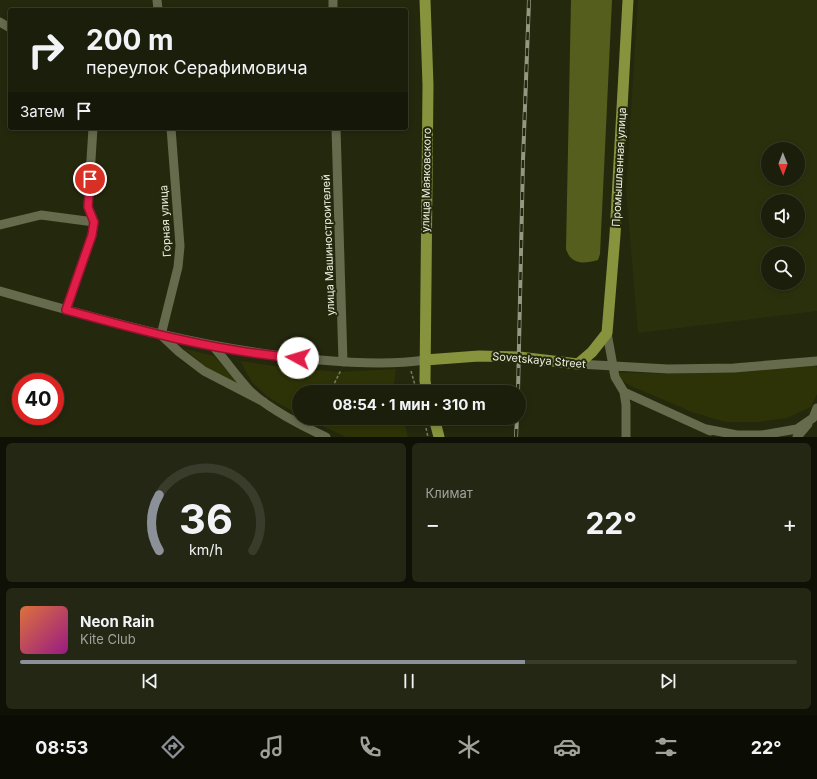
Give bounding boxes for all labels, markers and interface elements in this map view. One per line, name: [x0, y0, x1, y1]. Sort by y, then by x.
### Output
text: 200 m: [86, 23, 174, 57]
icon: right: [20, 24, 72, 76]
text: переулок Серафимовича: [86, 57, 307, 78]
icon: arrive: [73, 100, 95, 122]
text: Затем: [20, 102, 65, 121]
street label: Промышленная улица: [609, 107, 629, 227]
street label: улица Маяковского: [418, 127, 434, 233]
north arrow: [761, 142, 805, 186]
map controls: [761, 142, 805, 290]
pin: [73, 162, 107, 196]
icon: arrive: [79, 168, 101, 190]
street label: улица Машиностроителей: [319, 174, 337, 316]
street label: Горная улица: [156, 185, 174, 257]
button: sound: [761, 194, 805, 238]
button: search: [761, 246, 805, 290]
position arrow: [277, 337, 319, 379]
street label: Sovetskaya Street: [492, 349, 587, 371]
speed limit sign: 40: [12, 373, 64, 425]
text: 08:54 · 1 мин · 310 m: [332, 395, 486, 414]
text: Климат: [426, 485, 473, 501]
text: 36: [179, 493, 233, 543]
text: 22°: [585, 505, 637, 541]
text: −: [426, 511, 440, 537]
text: +: [782, 511, 797, 537]
text: km/h: [189, 540, 223, 557]
text: Neon Rain: [80, 612, 154, 631]
text: Kite Club: [80, 631, 136, 647]
icon: previous: [139, 670, 161, 692]
icon: pause: [398, 670, 420, 692]
icon: next: [657, 670, 679, 692]
icon: directions: [159, 733, 187, 761]
icon: music: [258, 733, 286, 761]
icon: phone: [356, 733, 384, 761]
icon: climate: [455, 733, 483, 761]
icon: car: [553, 733, 581, 761]
icon: filters: [652, 733, 680, 761]
text: 08:53: [35, 737, 88, 758]
text: 22°: [751, 737, 782, 758]

